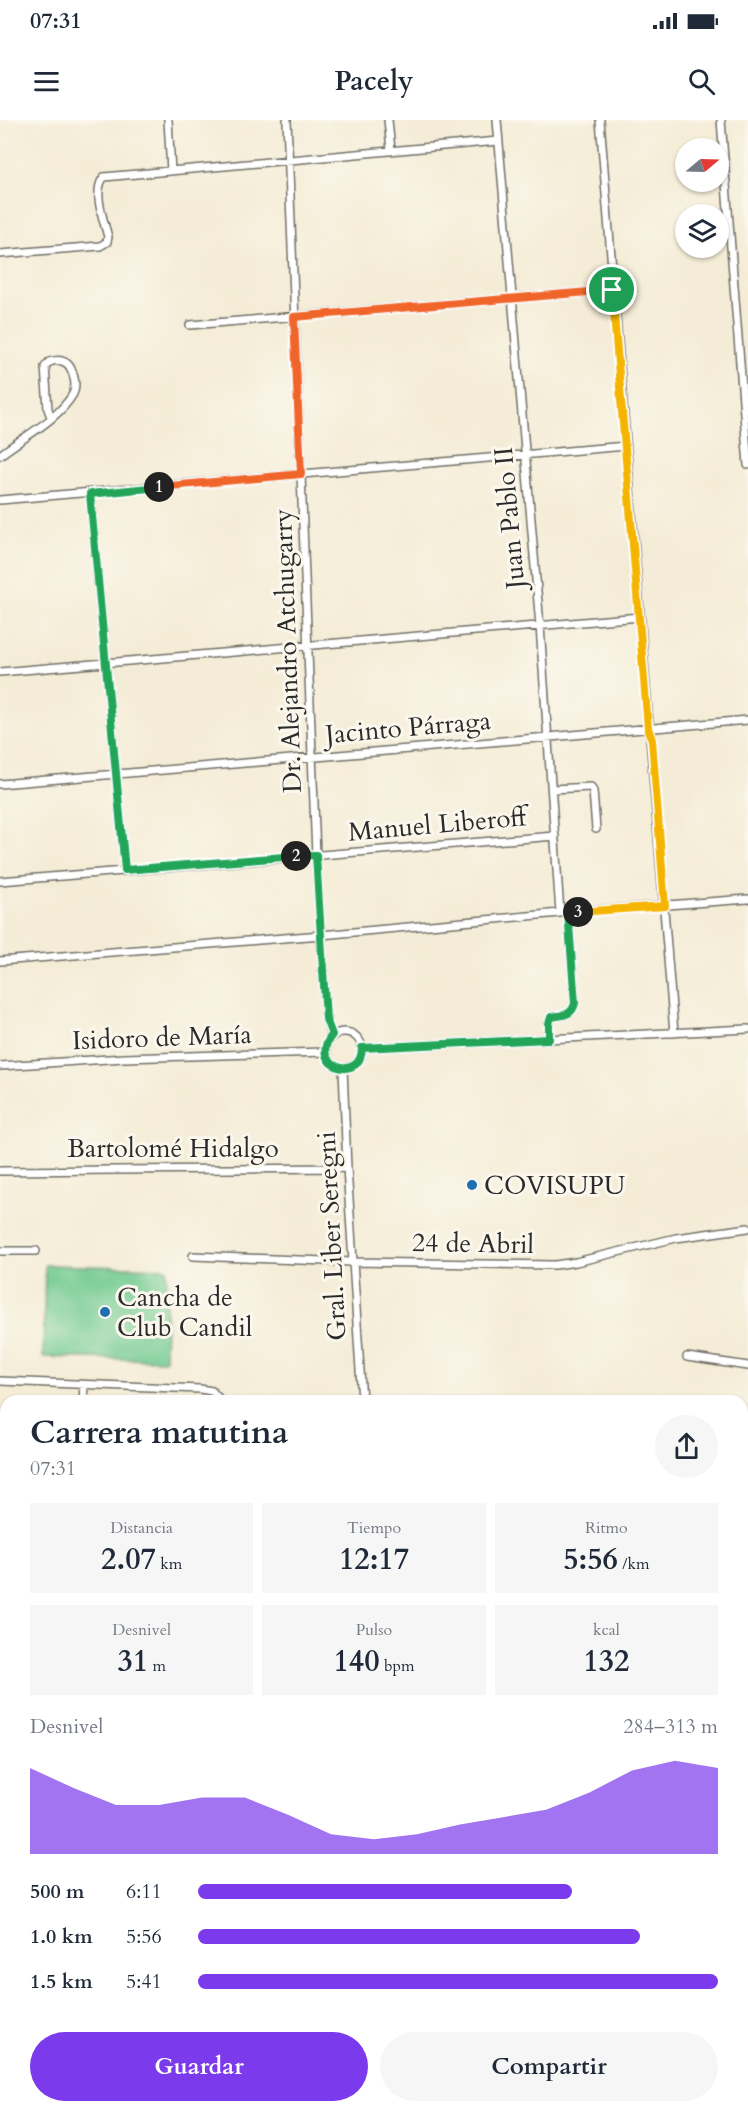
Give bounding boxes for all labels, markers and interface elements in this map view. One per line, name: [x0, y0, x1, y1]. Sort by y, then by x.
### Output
text: 07:31: [30, 6, 81, 36]
text: Pacely: [335, 63, 413, 100]
icon: menu: [30, 65, 63, 98]
icon: search: [685, 65, 718, 98]
north arrow: [675, 138, 729, 192]
map controls: [675, 138, 729, 258]
button: layers: [675, 204, 729, 258]
pin: [586, 264, 637, 315]
icon: arrive: [595, 273, 628, 306]
street label: Juan Pablo II: [486, 446, 533, 594]
pin: 1: [144, 472, 174, 502]
text: 1: [155, 476, 163, 498]
street label: Dr. Alejandro Atchugarry: [265, 508, 310, 794]
street label: Jacinto Párraga: [320, 703, 492, 753]
street label: Manuel Liberoff: [347, 799, 532, 850]
pin: 2: [281, 841, 311, 871]
text: 2: [292, 845, 300, 867]
pin: 3: [563, 897, 593, 927]
text: 3: [574, 901, 582, 923]
street label: Isidoro de María: [72, 1017, 252, 1058]
street label: Gral. Liber Seregni: [309, 1130, 354, 1342]
street label: Bartolomé Hidalgo: [67, 1131, 279, 1166]
place label: COVISUPU: [484, 1168, 625, 1203]
marker: COVISUPU: [465, 1178, 479, 1192]
street label: 24 de Abril: [412, 1225, 535, 1262]
place label: Cancha de Club Candil: [117, 1280, 253, 1345]
marker: Cancha de Club Candil: [98, 1305, 112, 1319]
text: Carrera matutina: [30, 1410, 288, 1455]
button: share: [655, 1415, 718, 1478]
text: 07:31: [30, 1455, 76, 1482]
text: Distancia: [110, 1517, 173, 1539]
text: Tiempo: [347, 1517, 401, 1539]
text: Ritmo: [585, 1517, 628, 1539]
text: 2.07: [101, 1539, 156, 1580]
text: 12:17: [339, 1539, 409, 1580]
text: 5:56: [563, 1539, 618, 1580]
text: km: [156, 1553, 182, 1575]
text: /km: [618, 1553, 650, 1575]
text: Desnivel: [112, 1619, 171, 1641]
text: Pulso: [356, 1619, 392, 1641]
text: kcal: [593, 1619, 620, 1641]
text: 31: [117, 1641, 148, 1682]
text: 140: [333, 1641, 380, 1682]
text: 132: [583, 1641, 629, 1682]
text: m: [148, 1655, 166, 1677]
text: bpm: [380, 1655, 415, 1677]
text: Desnivel: [30, 1713, 103, 1740]
text: 284–313 m: [623, 1713, 718, 1740]
text: 500 m: [30, 1878, 85, 1905]
text: 6:11: [126, 1878, 162, 1905]
text: 1.0 km: [30, 1923, 93, 1950]
text: 5:56: [126, 1923, 162, 1950]
text: 1.5 km: [30, 1968, 93, 1995]
text: 5:41: [126, 1968, 162, 1995]
button: Guardar: [30, 2032, 368, 2101]
button: Compartir: [380, 2032, 718, 2101]

